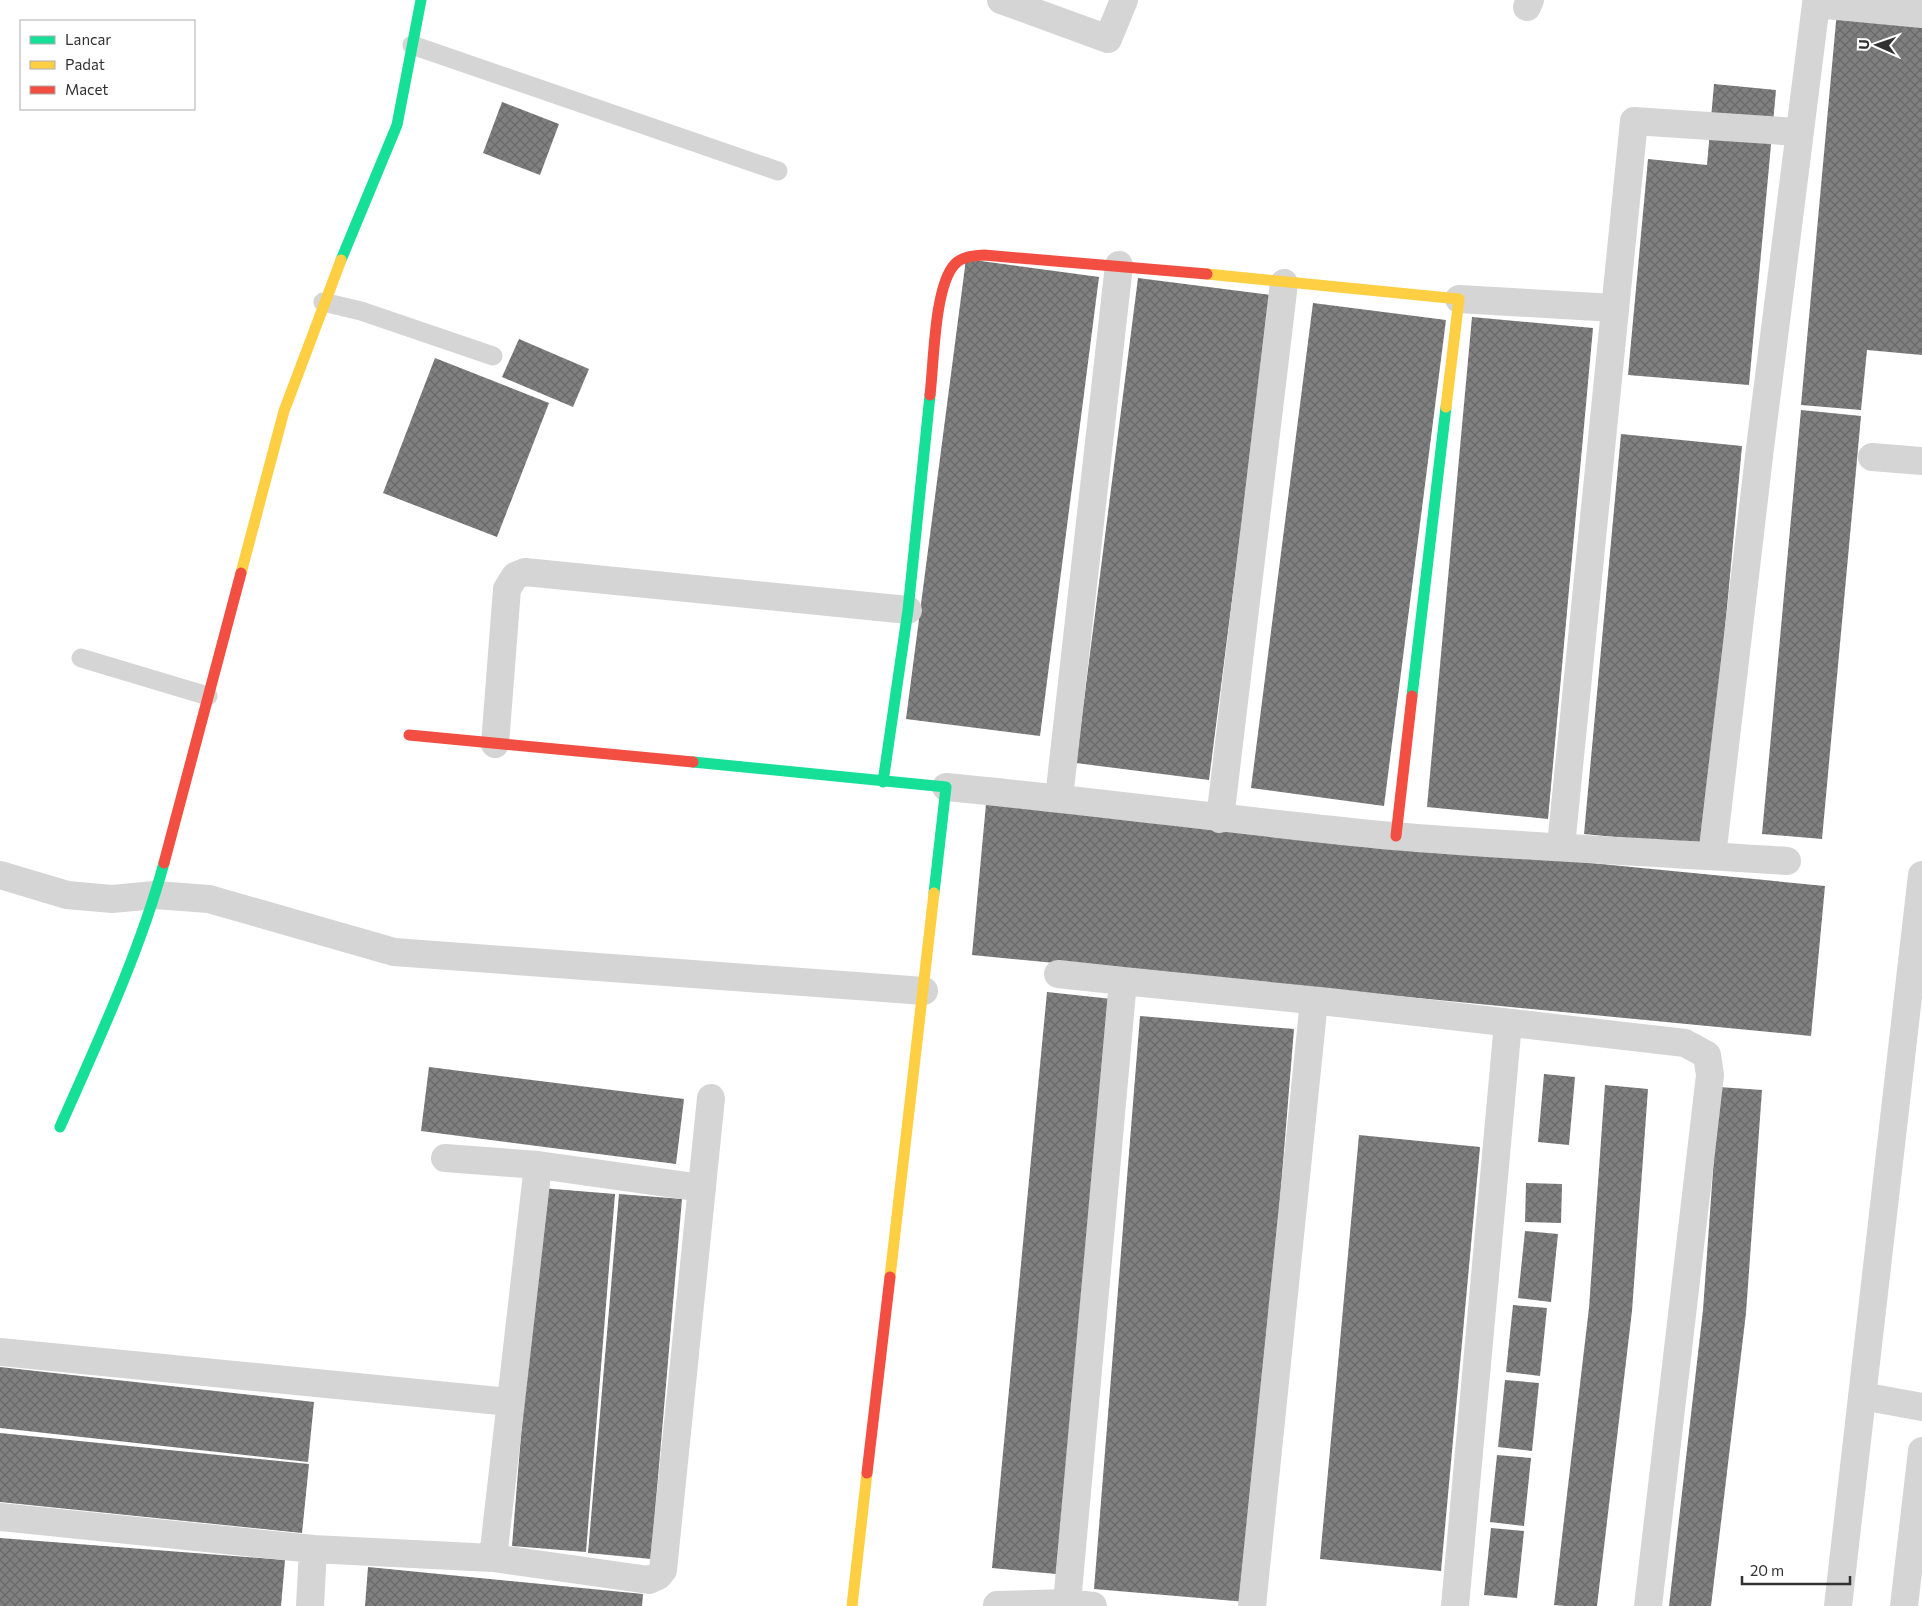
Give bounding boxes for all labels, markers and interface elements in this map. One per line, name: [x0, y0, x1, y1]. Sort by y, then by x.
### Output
legend: [20, 20, 195, 110]
north arrow: [1852, 20, 1902, 70]
text: Lancar: [65, 30, 111, 48]
text: U: [1855, 39, 1872, 50]
text: Padat: [65, 55, 105, 73]
text: Macet: [65, 80, 108, 98]
scale bar: [1742, 1554, 1850, 1586]
text: 20 m: [1750, 1561, 1784, 1579]

